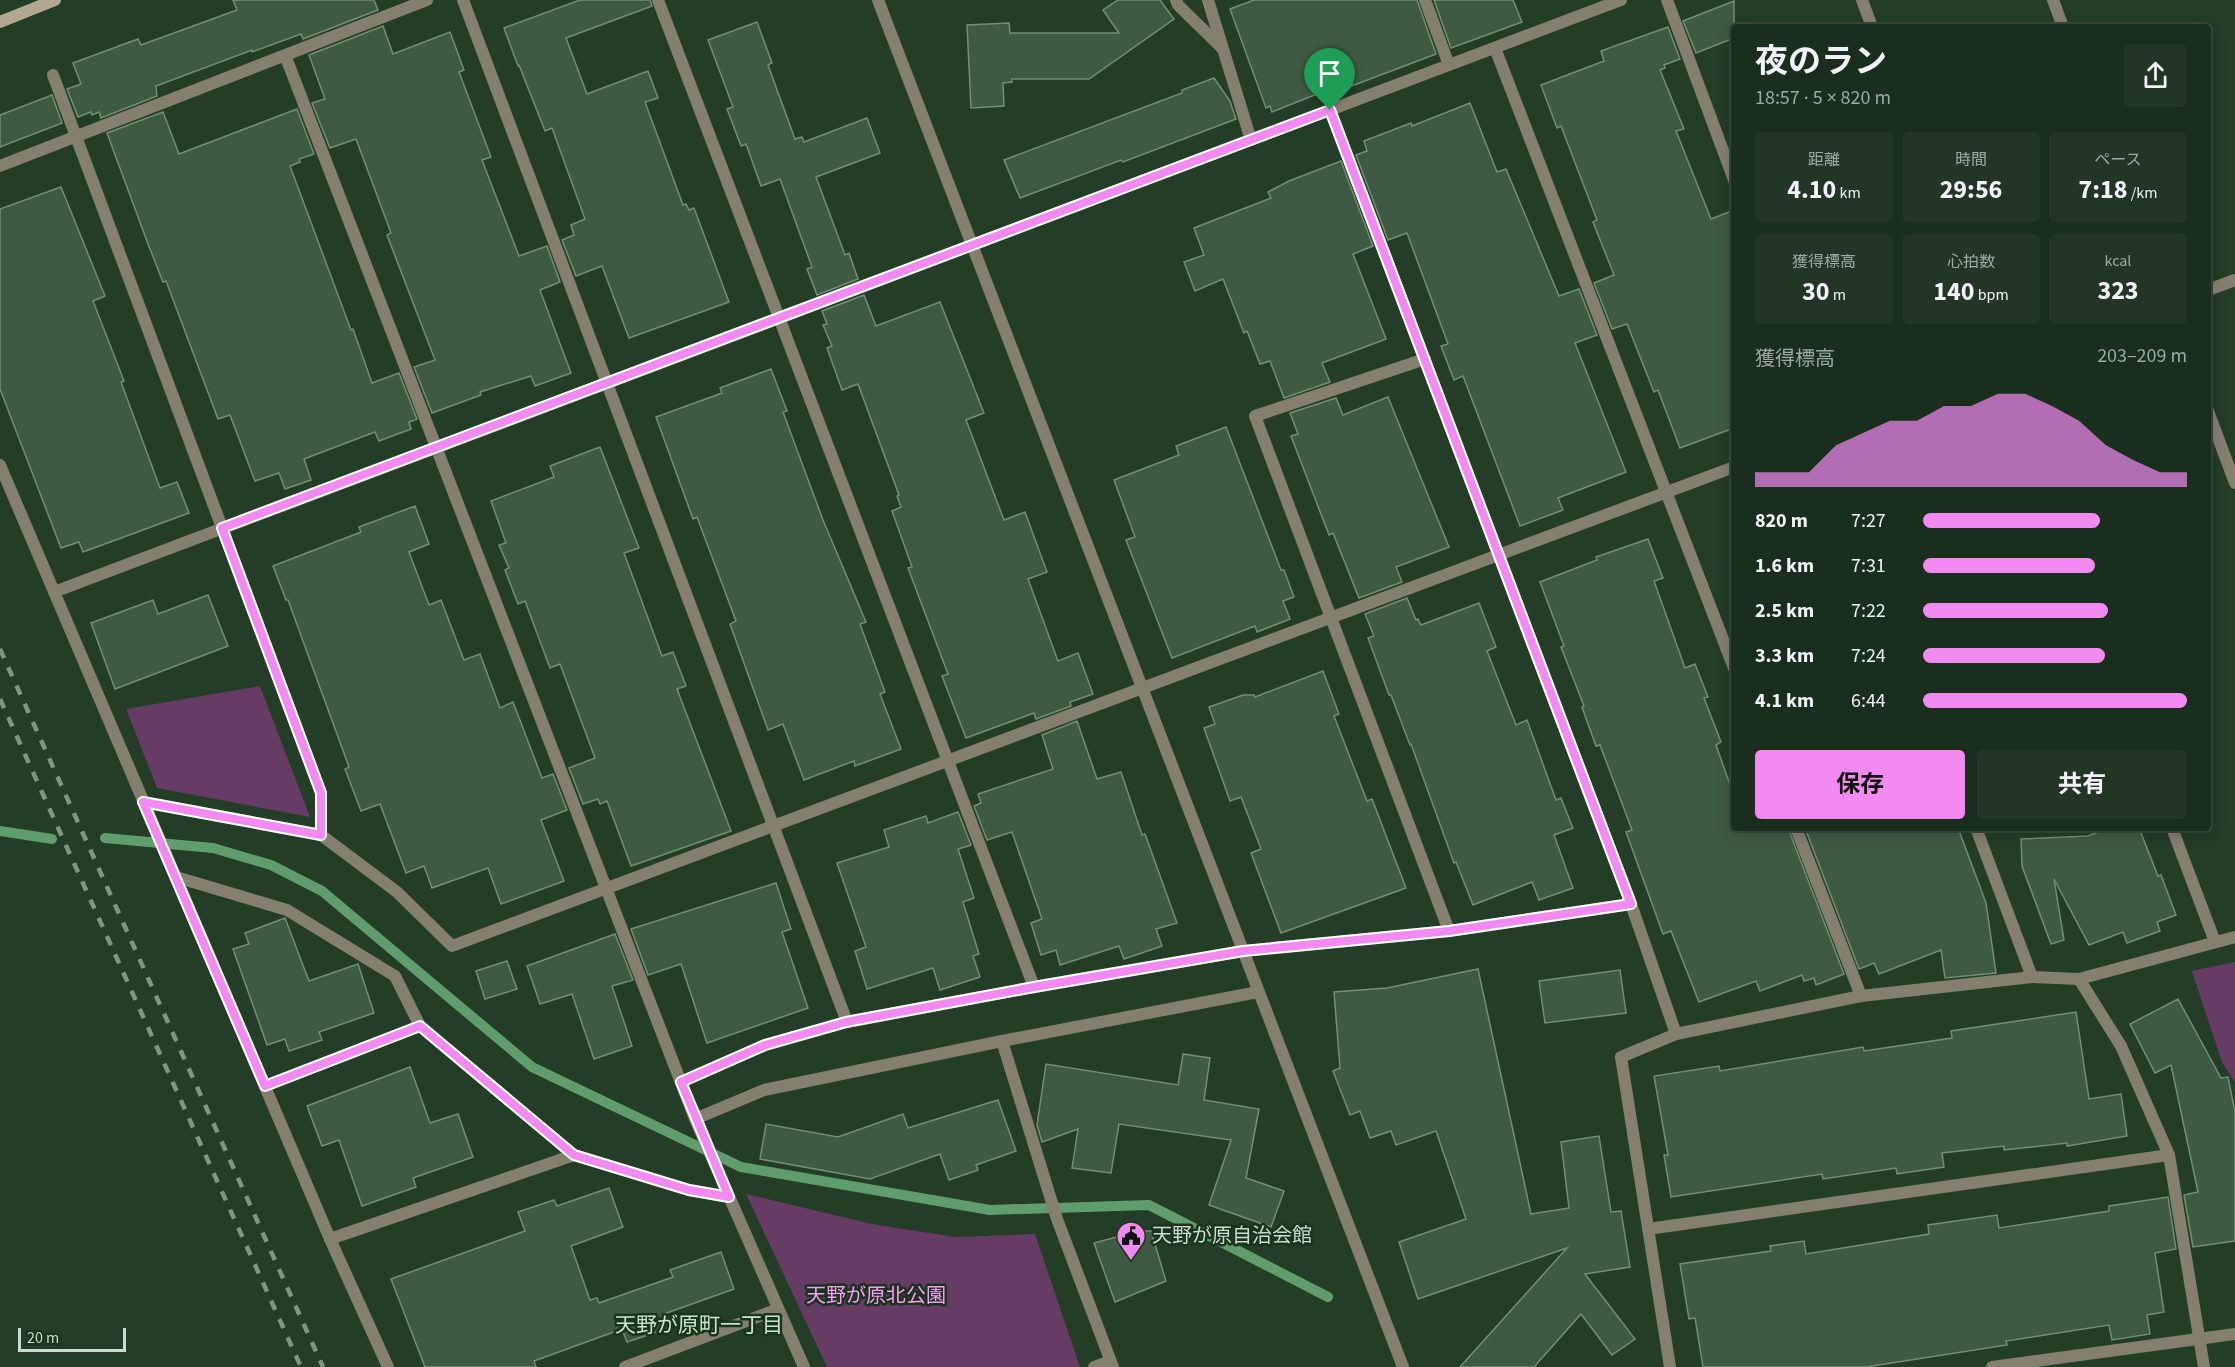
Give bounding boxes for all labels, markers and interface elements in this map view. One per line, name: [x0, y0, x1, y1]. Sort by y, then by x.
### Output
text: 夜のラン: [1755, 38, 1887, 85]
button: share: [2124, 44, 2187, 107]
pin: [1304, 48, 1355, 110]
icon: arrive: [1313, 57, 1346, 90]
text: 18:57 · 5 × 820 m: [1755, 84, 1891, 112]
text: 距離: [1808, 149, 1840, 171]
text: 時間: [1955, 149, 1987, 171]
text: ペース: [2094, 149, 2142, 171]
text: 4.10: [1787, 171, 1836, 208]
text: 29:56: [1940, 171, 2002, 208]
text: 7:18: [2079, 171, 2128, 208]
text: km: [1836, 182, 1861, 204]
text: /km: [2128, 182, 2157, 204]
text: kcal: [2105, 250, 2131, 272]
text: 獲得標高: [1792, 251, 1856, 273]
text: 心拍数: [1947, 251, 1995, 273]
text: 323: [2097, 272, 2139, 309]
text: 30: [1802, 273, 1830, 310]
text: 140: [1933, 273, 1974, 310]
text: m: [1830, 284, 1846, 306]
text: bpm: [1974, 284, 2009, 306]
text: 203–209 m: [2097, 342, 2187, 370]
text: 獲得標高: [1755, 345, 1835, 373]
text: 820 m: [1755, 507, 1808, 535]
text: 7:27: [1851, 507, 1886, 535]
text: 1.6 km: [1755, 552, 1814, 580]
text: 7:31: [1851, 552, 1886, 580]
text: 2.5 km: [1755, 597, 1814, 625]
text: 7:22: [1851, 597, 1886, 625]
text: 3.3 km: [1755, 642, 1814, 670]
text: 7:24: [1851, 642, 1886, 670]
text: 4.1 km: [1755, 687, 1814, 715]
text: 6:44: [1851, 687, 1886, 715]
button: 保存: [1755, 750, 1965, 819]
button: 共有: [1977, 750, 2187, 819]
public building icon: 天野が原自治会館: [1115, 1220, 1147, 1262]
place label: 天野が原自治会館: [1152, 1222, 1312, 1250]
park label: 天野が原北公園: [806, 1282, 946, 1310]
district label: 天野が原町一丁目: [615, 1310, 783, 1340]
scale bar: [18, 1325, 126, 1352]
text: 20 m: [27, 1327, 59, 1349]

